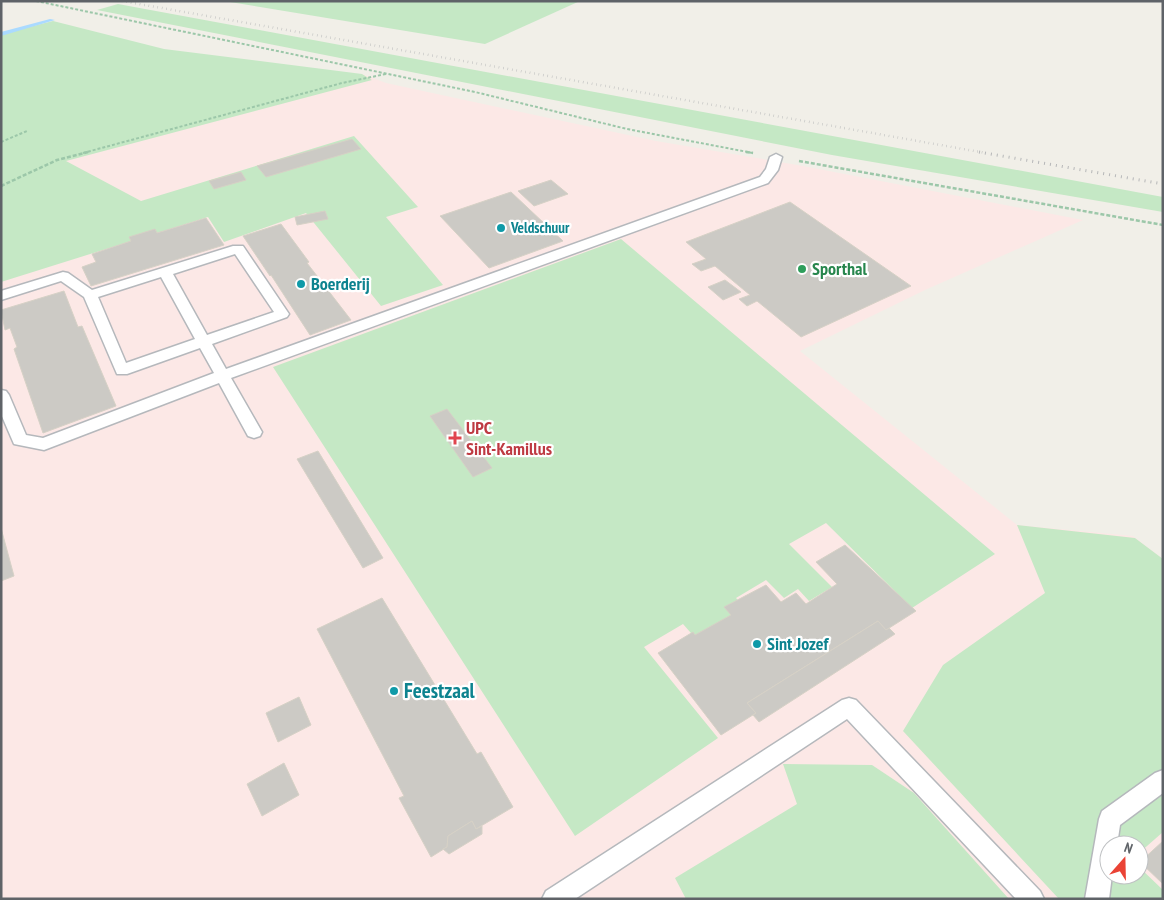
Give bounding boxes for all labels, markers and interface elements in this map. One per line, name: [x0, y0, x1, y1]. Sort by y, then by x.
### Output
place label: Veldschuur: [510, 218, 570, 237]
marker: Veldschuur: [495, 222, 507, 234]
place label: Sporthal: [812, 257, 867, 280]
marker: Sporthal: [796, 263, 808, 275]
place label: Boerderij: [311, 272, 370, 295]
marker: Boerderij: [295, 278, 307, 290]
place label: UPC Sint-Kamillus: [466, 416, 552, 460]
marker: UPC Sint-Kamillus: [448, 431, 462, 445]
place label: Sint Jozef: [767, 632, 830, 655]
marker: Sint Jozef: [751, 638, 763, 650]
place label: Feestzaal: [404, 677, 476, 704]
marker: Feestzaal: [388, 685, 400, 697]
north arrow: [1099, 835, 1149, 885]
text: N: [1122, 838, 1135, 858]

